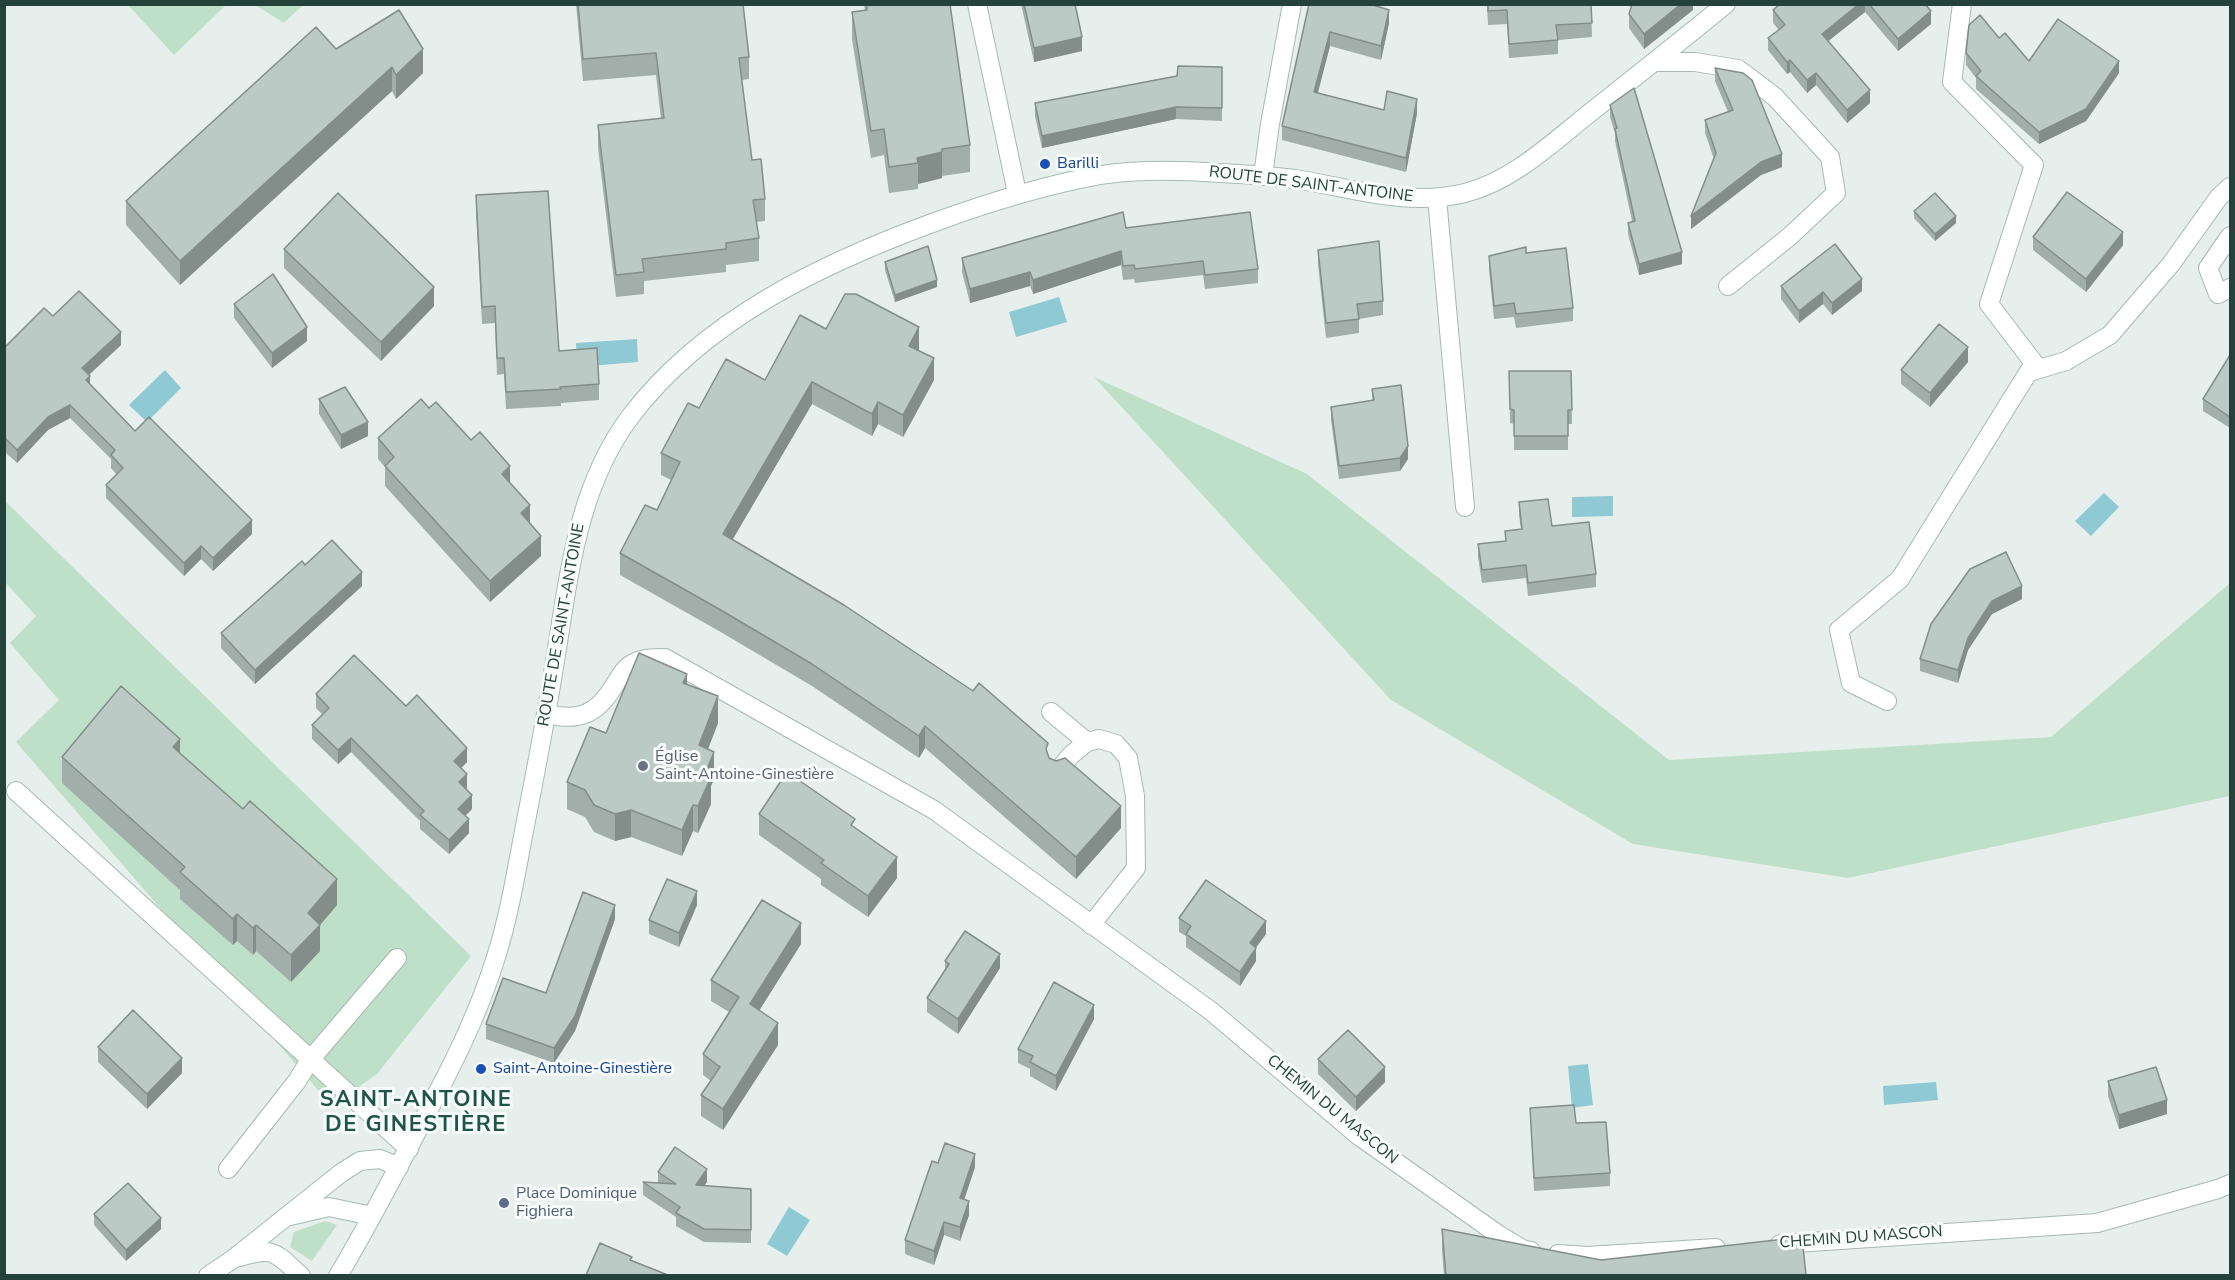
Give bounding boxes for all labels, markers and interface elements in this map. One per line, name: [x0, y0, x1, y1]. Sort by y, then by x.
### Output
place label: Barilli: [1057, 154, 1099, 174]
marker: Barilli: [1038, 157, 1052, 171]
street label: ROUTE DE SAINT-ANTOINE: [1208, 163, 1414, 207]
street label: ROUTE DE SAINT-ANTOINE: [535, 522, 589, 728]
place label: Église Saint-Antoine-Ginestière: [655, 747, 834, 785]
marker: Église Saint-Antoine-Ginestière: [636, 759, 650, 773]
street label: CHEMIN DU MASCON: [1263, 1051, 1401, 1169]
place label: Saint-Antoine-Ginestière: [493, 1059, 672, 1079]
marker: Saint-Antoine-Ginestière: [474, 1062, 488, 1076]
district label: SAINT-ANTOINE DE GINESTIÈRE: [320, 1088, 512, 1140]
place label: Place Dominique Fighiera: [516, 1184, 637, 1222]
marker: Place Dominique Fighiera: [497, 1196, 511, 1210]
street label: CHEMIN DU MASCON: [1779, 1223, 1943, 1253]

